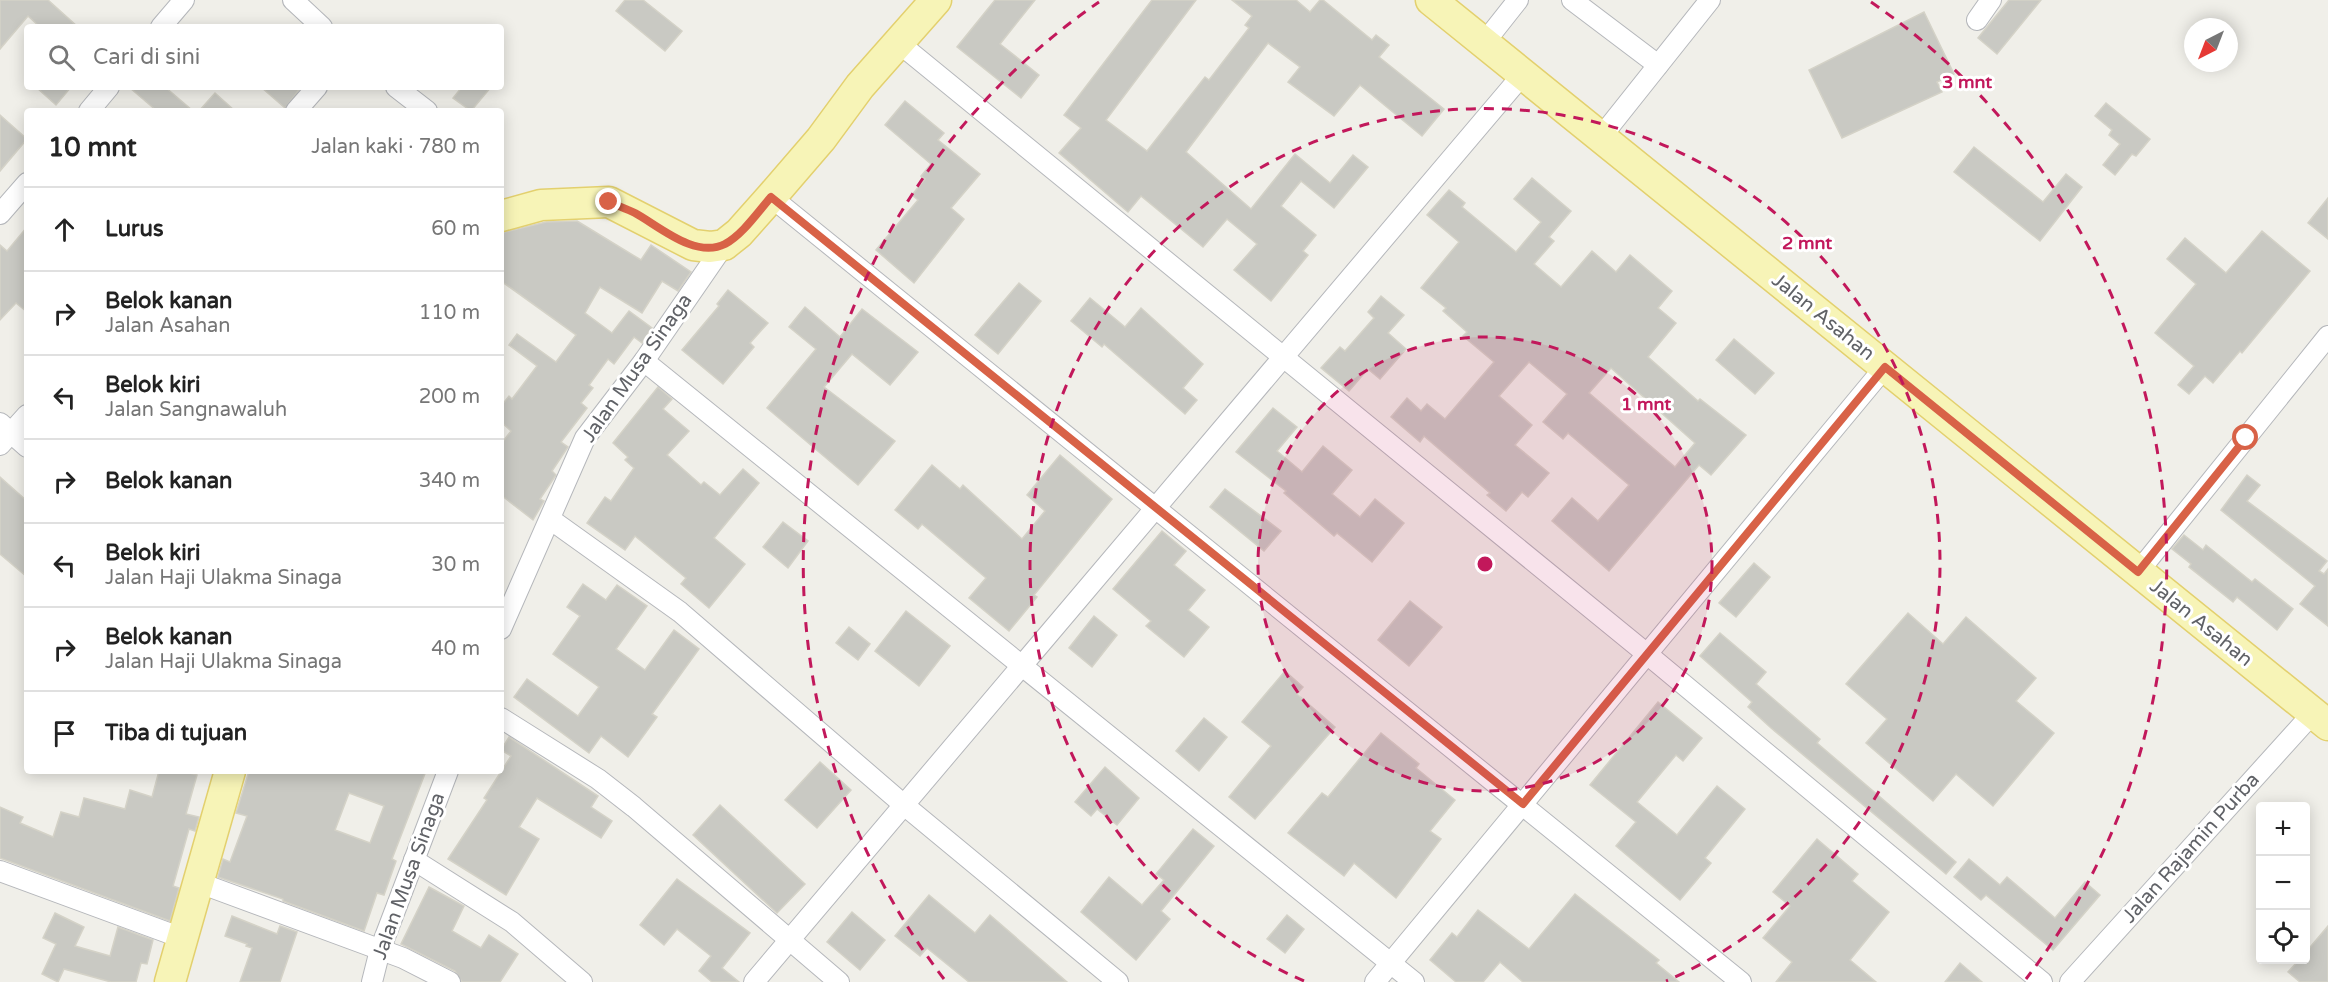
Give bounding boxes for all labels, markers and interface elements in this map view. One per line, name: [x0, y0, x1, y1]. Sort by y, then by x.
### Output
north arrow: [2184, 18, 2238, 72]
search box: [24, 24, 504, 90]
icon: search: [45, 41, 78, 74]
text: Cari di sini: [93, 44, 200, 70]
text: 3 mnt: [1942, 71, 1992, 93]
text: 10 mnt: [48, 132, 137, 163]
text: Jalan kaki · 780 m: [311, 135, 480, 159]
route end: [595, 188, 621, 214]
icon: ahead: [48, 213, 81, 246]
text: Lurus: [105, 216, 163, 242]
text: 60 m: [431, 217, 480, 241]
text: 2 mnt: [1782, 232, 1832, 254]
street label: Jalan Asahan: [1767, 268, 1879, 366]
text: Belok kanan: [105, 288, 232, 314]
street label: Jalan Musa Sinaga: [577, 289, 697, 447]
icon: right: [48, 297, 81, 330]
text: 110 m: [419, 301, 480, 325]
text: Jalan Asahan: [105, 314, 231, 338]
text: Belok kiri: [105, 372, 201, 398]
icon: left: [48, 381, 81, 414]
text: 200 m: [419, 385, 480, 409]
text: 1 mnt: [1621, 393, 1671, 415]
text: Jalan Sangnawaluh: [105, 398, 287, 422]
route start: [2232, 424, 2258, 450]
icon: right: [48, 465, 81, 498]
text: Belok kanan: [105, 468, 232, 494]
text: 340 m: [419, 469, 480, 493]
text: Belok kiri: [105, 540, 201, 566]
icon: left: [48, 549, 81, 582]
text: 30 m: [431, 553, 480, 577]
centre of rings: [1475, 554, 1495, 574]
text: Jalan Haji Ulakma Sinaga: [105, 566, 342, 590]
street label: Jalan Asahan: [2145, 574, 2257, 672]
text: Belok kanan: [105, 624, 232, 650]
icon: right: [48, 633, 81, 666]
text: 40 m: [431, 637, 480, 661]
text: Jalan Haji Ulakma Sinaga: [105, 650, 342, 674]
icon: arrive: [48, 717, 81, 750]
text: Tiba di tujuan: [105, 720, 247, 746]
street label: Jalan Rajamin Purba: [2117, 768, 2265, 928]
street label: Jalan Musa Sinaga: [368, 789, 450, 963]
map controls: [2256, 802, 2310, 964]
button: +: [2256, 802, 2310, 856]
button: −: [2256, 856, 2310, 910]
button: locate: [2256, 910, 2310, 964]

